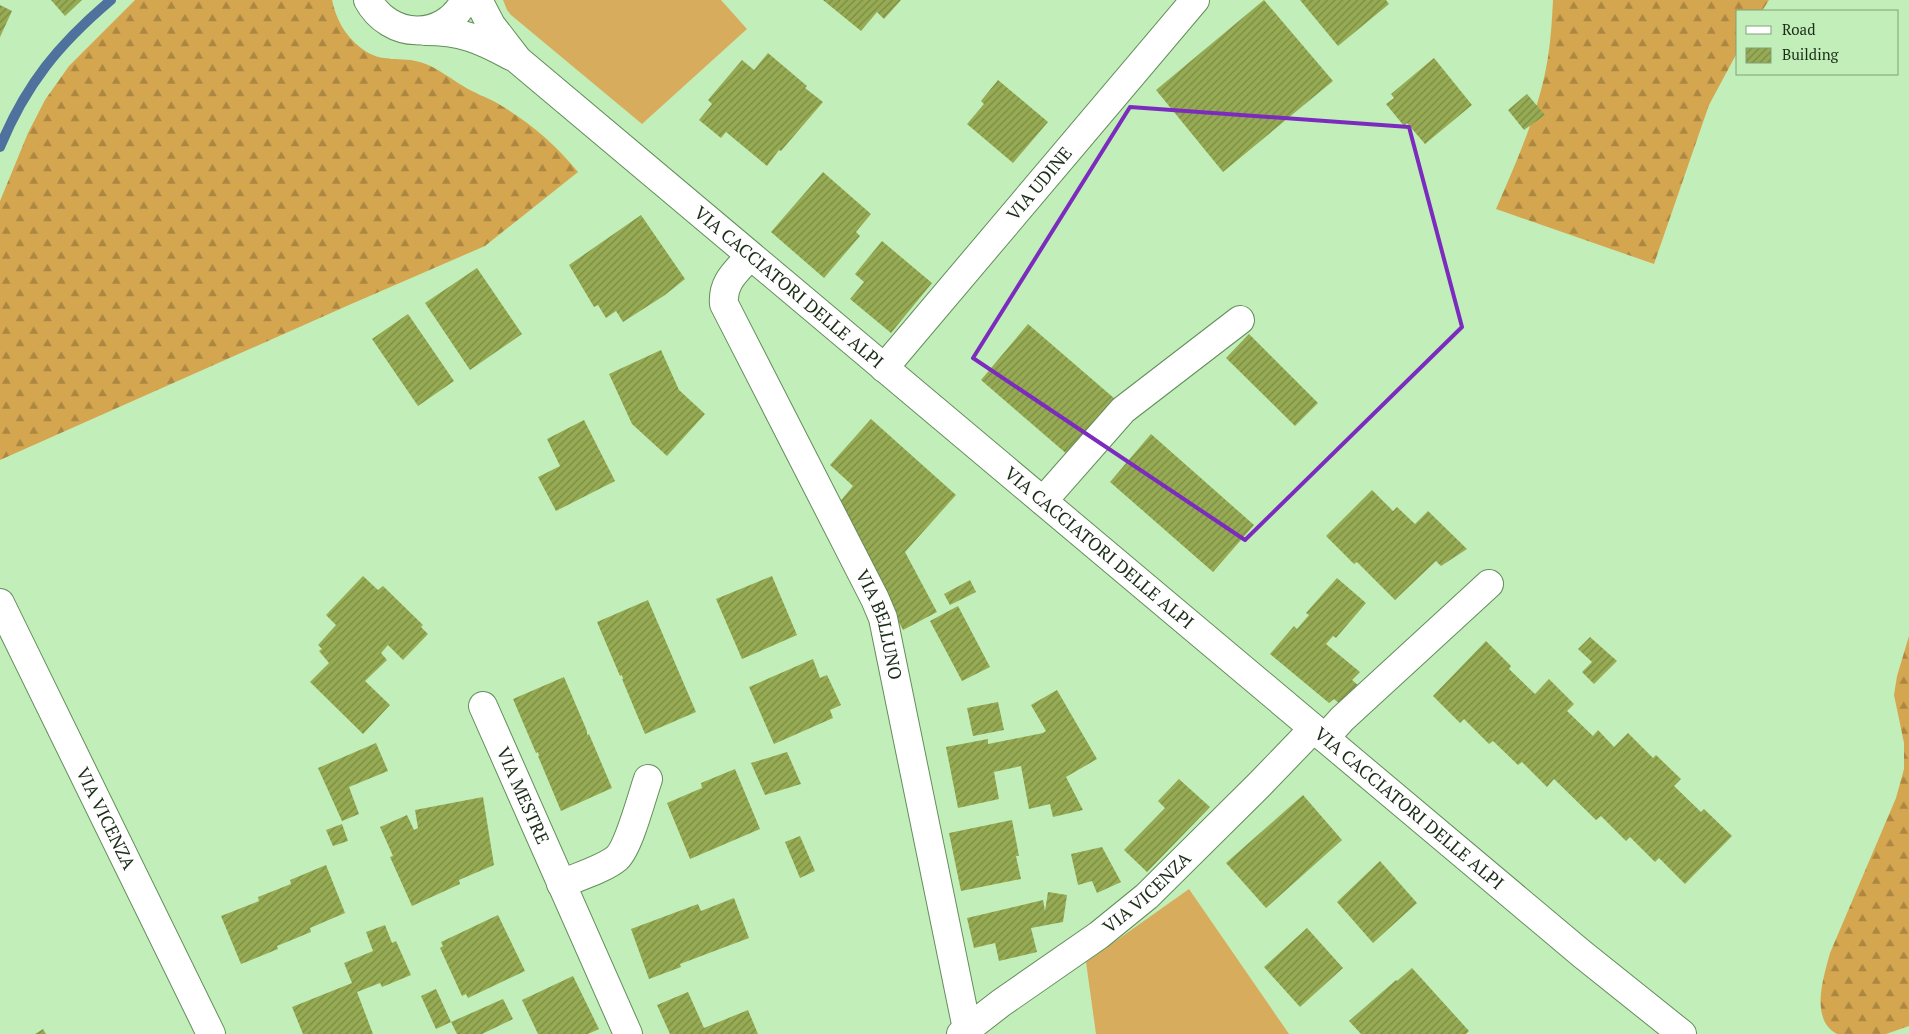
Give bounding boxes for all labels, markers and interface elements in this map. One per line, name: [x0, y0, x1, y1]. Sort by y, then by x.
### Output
legend: [1736, 10, 1899, 75]
text: Road: [1782, 19, 1815, 39]
text: Building: [1782, 44, 1840, 64]
street label: VIA UDINE: [1001, 141, 1077, 225]
street label: VIA CACCIATORI DELLE ALPI: [690, 200, 889, 373]
street label: VIA CACCIATORI DELLE ALPI: [1000, 461, 1199, 634]
street label: VIA BELLUNO: [851, 565, 908, 682]
street label: VIA CACCIATORI DELLE ALPI: [1310, 721, 1509, 894]
street label: VIA MESTRE: [492, 743, 556, 848]
street label: VIA VICENZA: [71, 763, 142, 874]
street label: VIA VICENZA: [1097, 845, 1196, 938]

